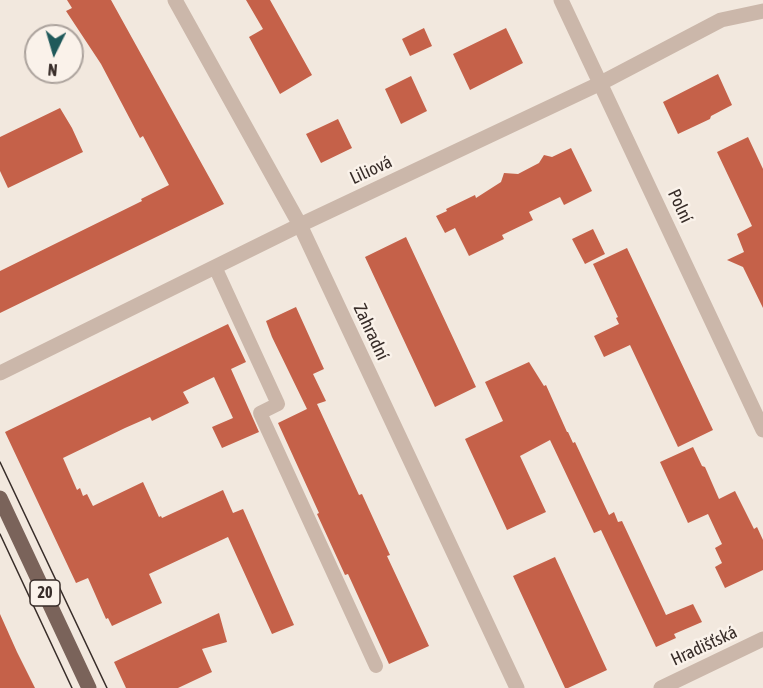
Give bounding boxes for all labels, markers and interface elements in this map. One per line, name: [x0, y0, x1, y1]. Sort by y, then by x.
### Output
north arrow: [24, 24, 84, 84]
text: N: [47, 61, 58, 79]
street label: Liliová: [347, 151, 395, 189]
street label: Polní: [663, 186, 697, 226]
street label: Zahradní: [349, 300, 393, 364]
road number: 20: [30, 580, 60, 606]
street label: Hradišťská: [667, 621, 741, 671]

